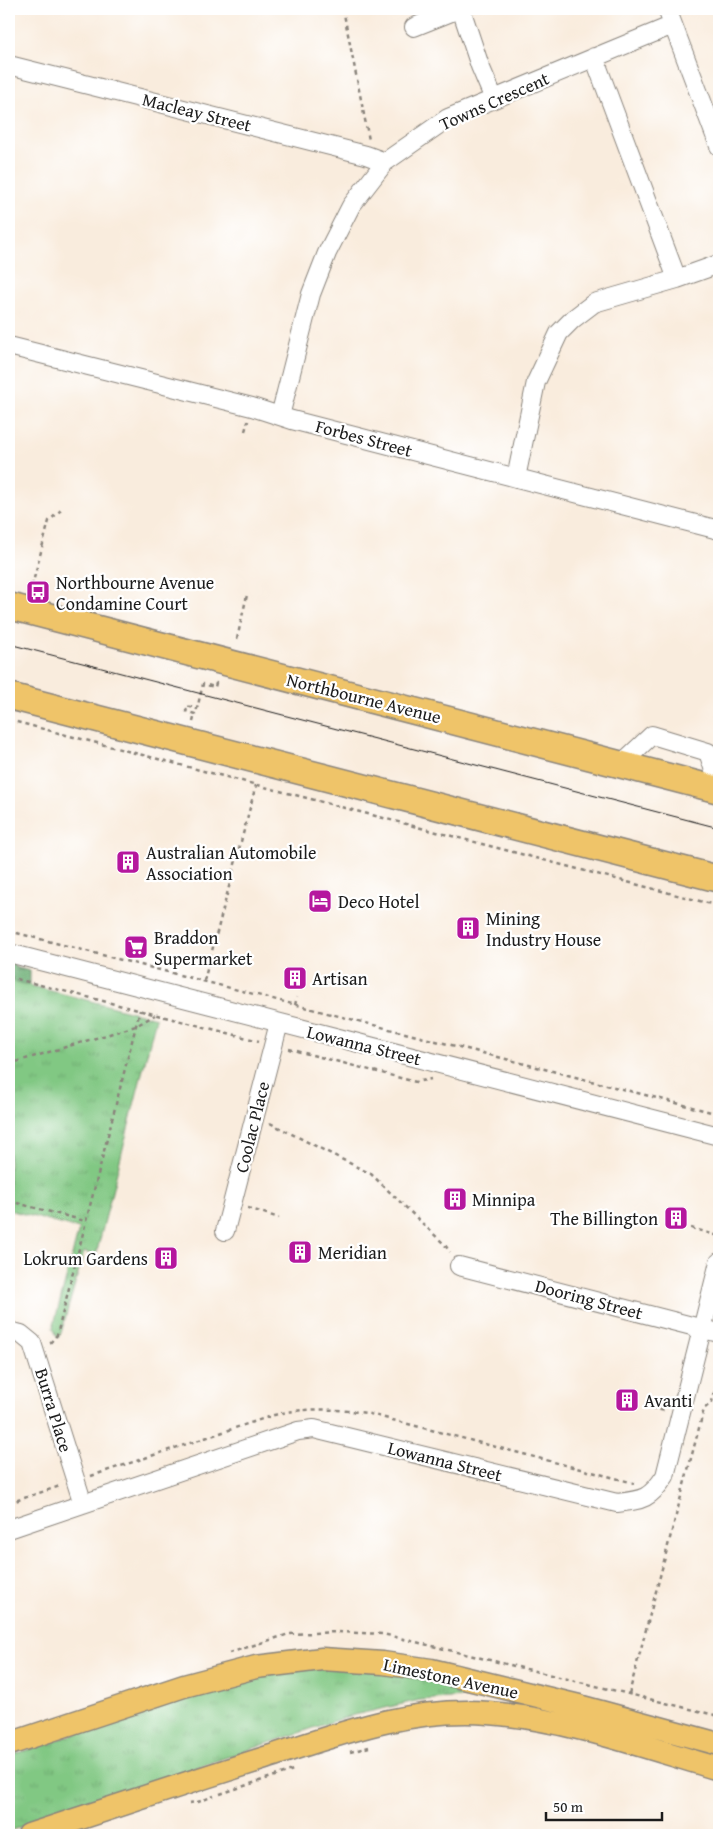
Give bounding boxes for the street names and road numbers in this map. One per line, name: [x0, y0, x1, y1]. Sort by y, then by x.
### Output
street label: Towns Crescent: [435, 64, 554, 137]
street label: Macleay Street: [140, 85, 255, 139]
street label: Forbes Street: [313, 412, 416, 464]
street label: Northbourne Avenue: [284, 666, 444, 730]
street label: Lowanna Street: [304, 1018, 425, 1072]
street label: Coolac Place: [228, 1078, 276, 1176]
street label: Dooring Street: [532, 1272, 646, 1326]
street label: Burra Place: [28, 1365, 80, 1455]
street label: Lowanna Street: [385, 1434, 506, 1488]
street label: Limestone Avenue: [381, 1651, 521, 1705]

